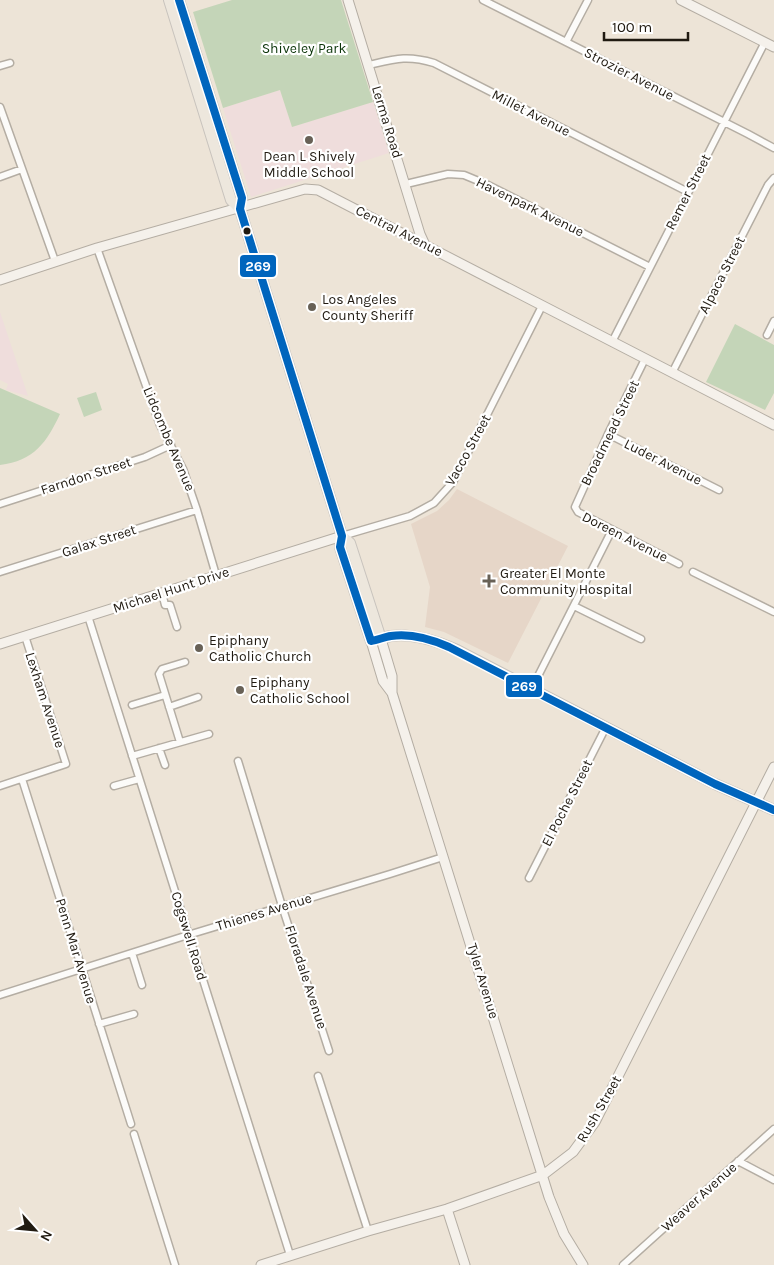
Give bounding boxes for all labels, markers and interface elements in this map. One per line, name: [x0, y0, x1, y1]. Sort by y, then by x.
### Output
scale bar: [604, 10, 688, 42]
text: 100 m: [612, 18, 652, 36]
park label: Shiveley Park: [262, 40, 346, 57]
street label: Strozier Avenue: [581, 44, 677, 104]
street label: Lerma Road: [368, 84, 406, 160]
street label: Millet Avenue: [489, 86, 573, 140]
marker: Dean L Shively Middle School: [303, 134, 315, 146]
place label: Dean L Shively Middle School: [263, 148, 355, 181]
street label: Remer Street: [662, 151, 714, 233]
street label: Havenpark Avenue: [473, 173, 587, 241]
street label: Central Avenue: [353, 202, 445, 260]
unlabelled marker: [242, 226, 252, 236]
street label: Alpaca Street: [695, 233, 749, 317]
line badge: 269: [239, 254, 277, 278]
text: 269: [245, 258, 271, 275]
place label: Los Angeles County Sheriff: [322, 291, 413, 324]
marker: Los Angeles County Sheriff: [306, 301, 318, 313]
street label: Broadmead Street: [577, 377, 643, 489]
street label: Lidcombe Avenue: [139, 384, 199, 494]
street label: Vacco Street: [441, 411, 495, 489]
street label: Luder Avenue: [621, 435, 705, 489]
street label: Farndon Street: [38, 453, 134, 499]
street label: Doreen Avenue: [579, 508, 671, 566]
street label: Galax Street: [60, 521, 138, 561]
street label: Michael Hunt Drive: [111, 563, 231, 617]
place label: Greater El Monte Community Hospital: [500, 565, 632, 598]
marker: Greater El Monte Community Hospital: [482, 574, 496, 588]
place label: Epiphany Catholic Church: [209, 632, 312, 665]
marker: Epiphany Catholic Church: [193, 642, 205, 654]
street label: Lexham Avenue: [22, 650, 68, 750]
place label: Epiphany Catholic School: [250, 674, 350, 707]
line badge: 269: [505, 674, 543, 698]
text: 269: [511, 678, 537, 695]
marker: Epiphany Catholic School: [234, 684, 246, 696]
street label: El Poche Street: [538, 757, 596, 849]
street label: Cogswell Road: [167, 889, 211, 983]
street label: Thienes Avenue: [214, 889, 314, 935]
street label: Penn Mar Avenue: [52, 896, 100, 1006]
street label: Floradale Avenue: [281, 923, 331, 1031]
street label: Tyler Avenue: [463, 941, 503, 1021]
street label: Rush Street: [573, 1072, 625, 1146]
street label: Weaver Avenue: [658, 1159, 740, 1235]
north arrow: [10, 1205, 60, 1255]
text: N: [36, 1227, 56, 1244]

